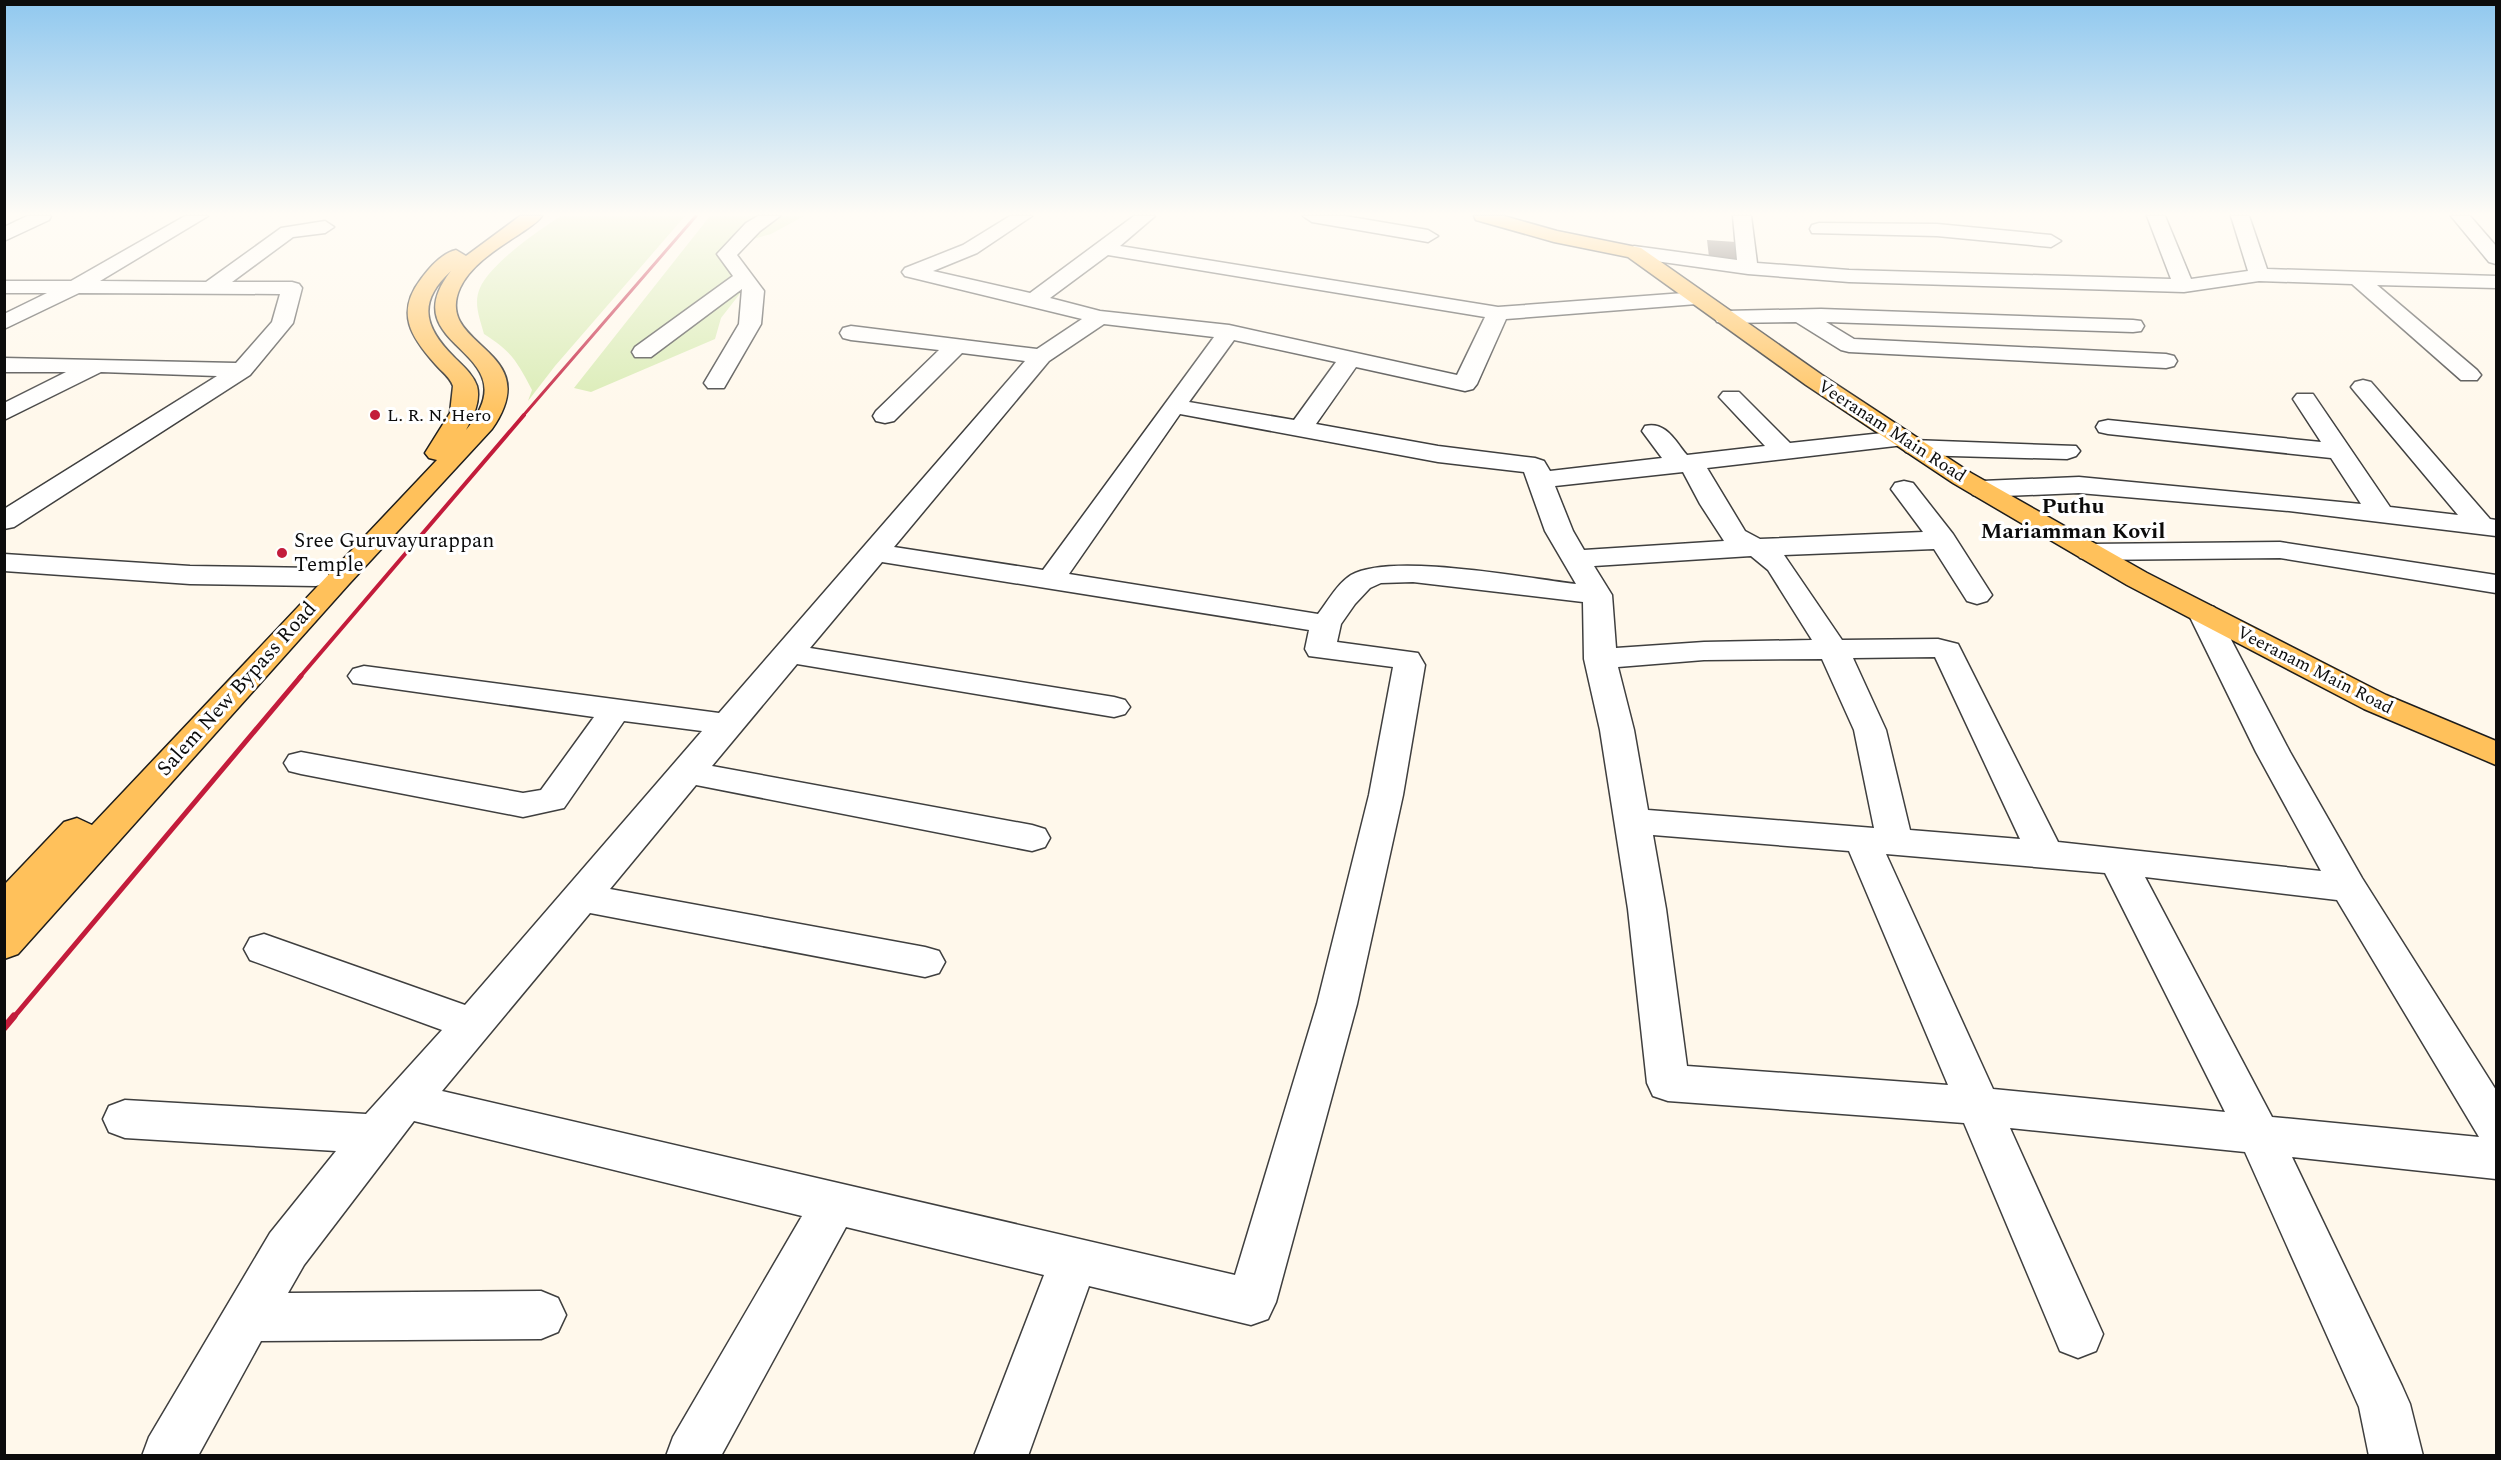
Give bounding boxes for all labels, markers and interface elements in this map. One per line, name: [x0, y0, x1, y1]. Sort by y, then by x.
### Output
street label: Veeranam Main Road: [1812, 373, 1972, 489]
place label: L. R. N. Hero: [387, 402, 491, 429]
marker: L. R. N. Hero: [368, 408, 382, 422]
district label: Puthu Mariamman Kovil: [1981, 490, 2165, 548]
place label: Sree Guruvayurappan Temple: [294, 525, 494, 581]
marker: Sree Guruvayurappan Temple: [275, 546, 289, 560]
street label: Salem New Bypass Road: [149, 594, 325, 784]
street label: Veeranam Main Road: [2232, 619, 2398, 721]

